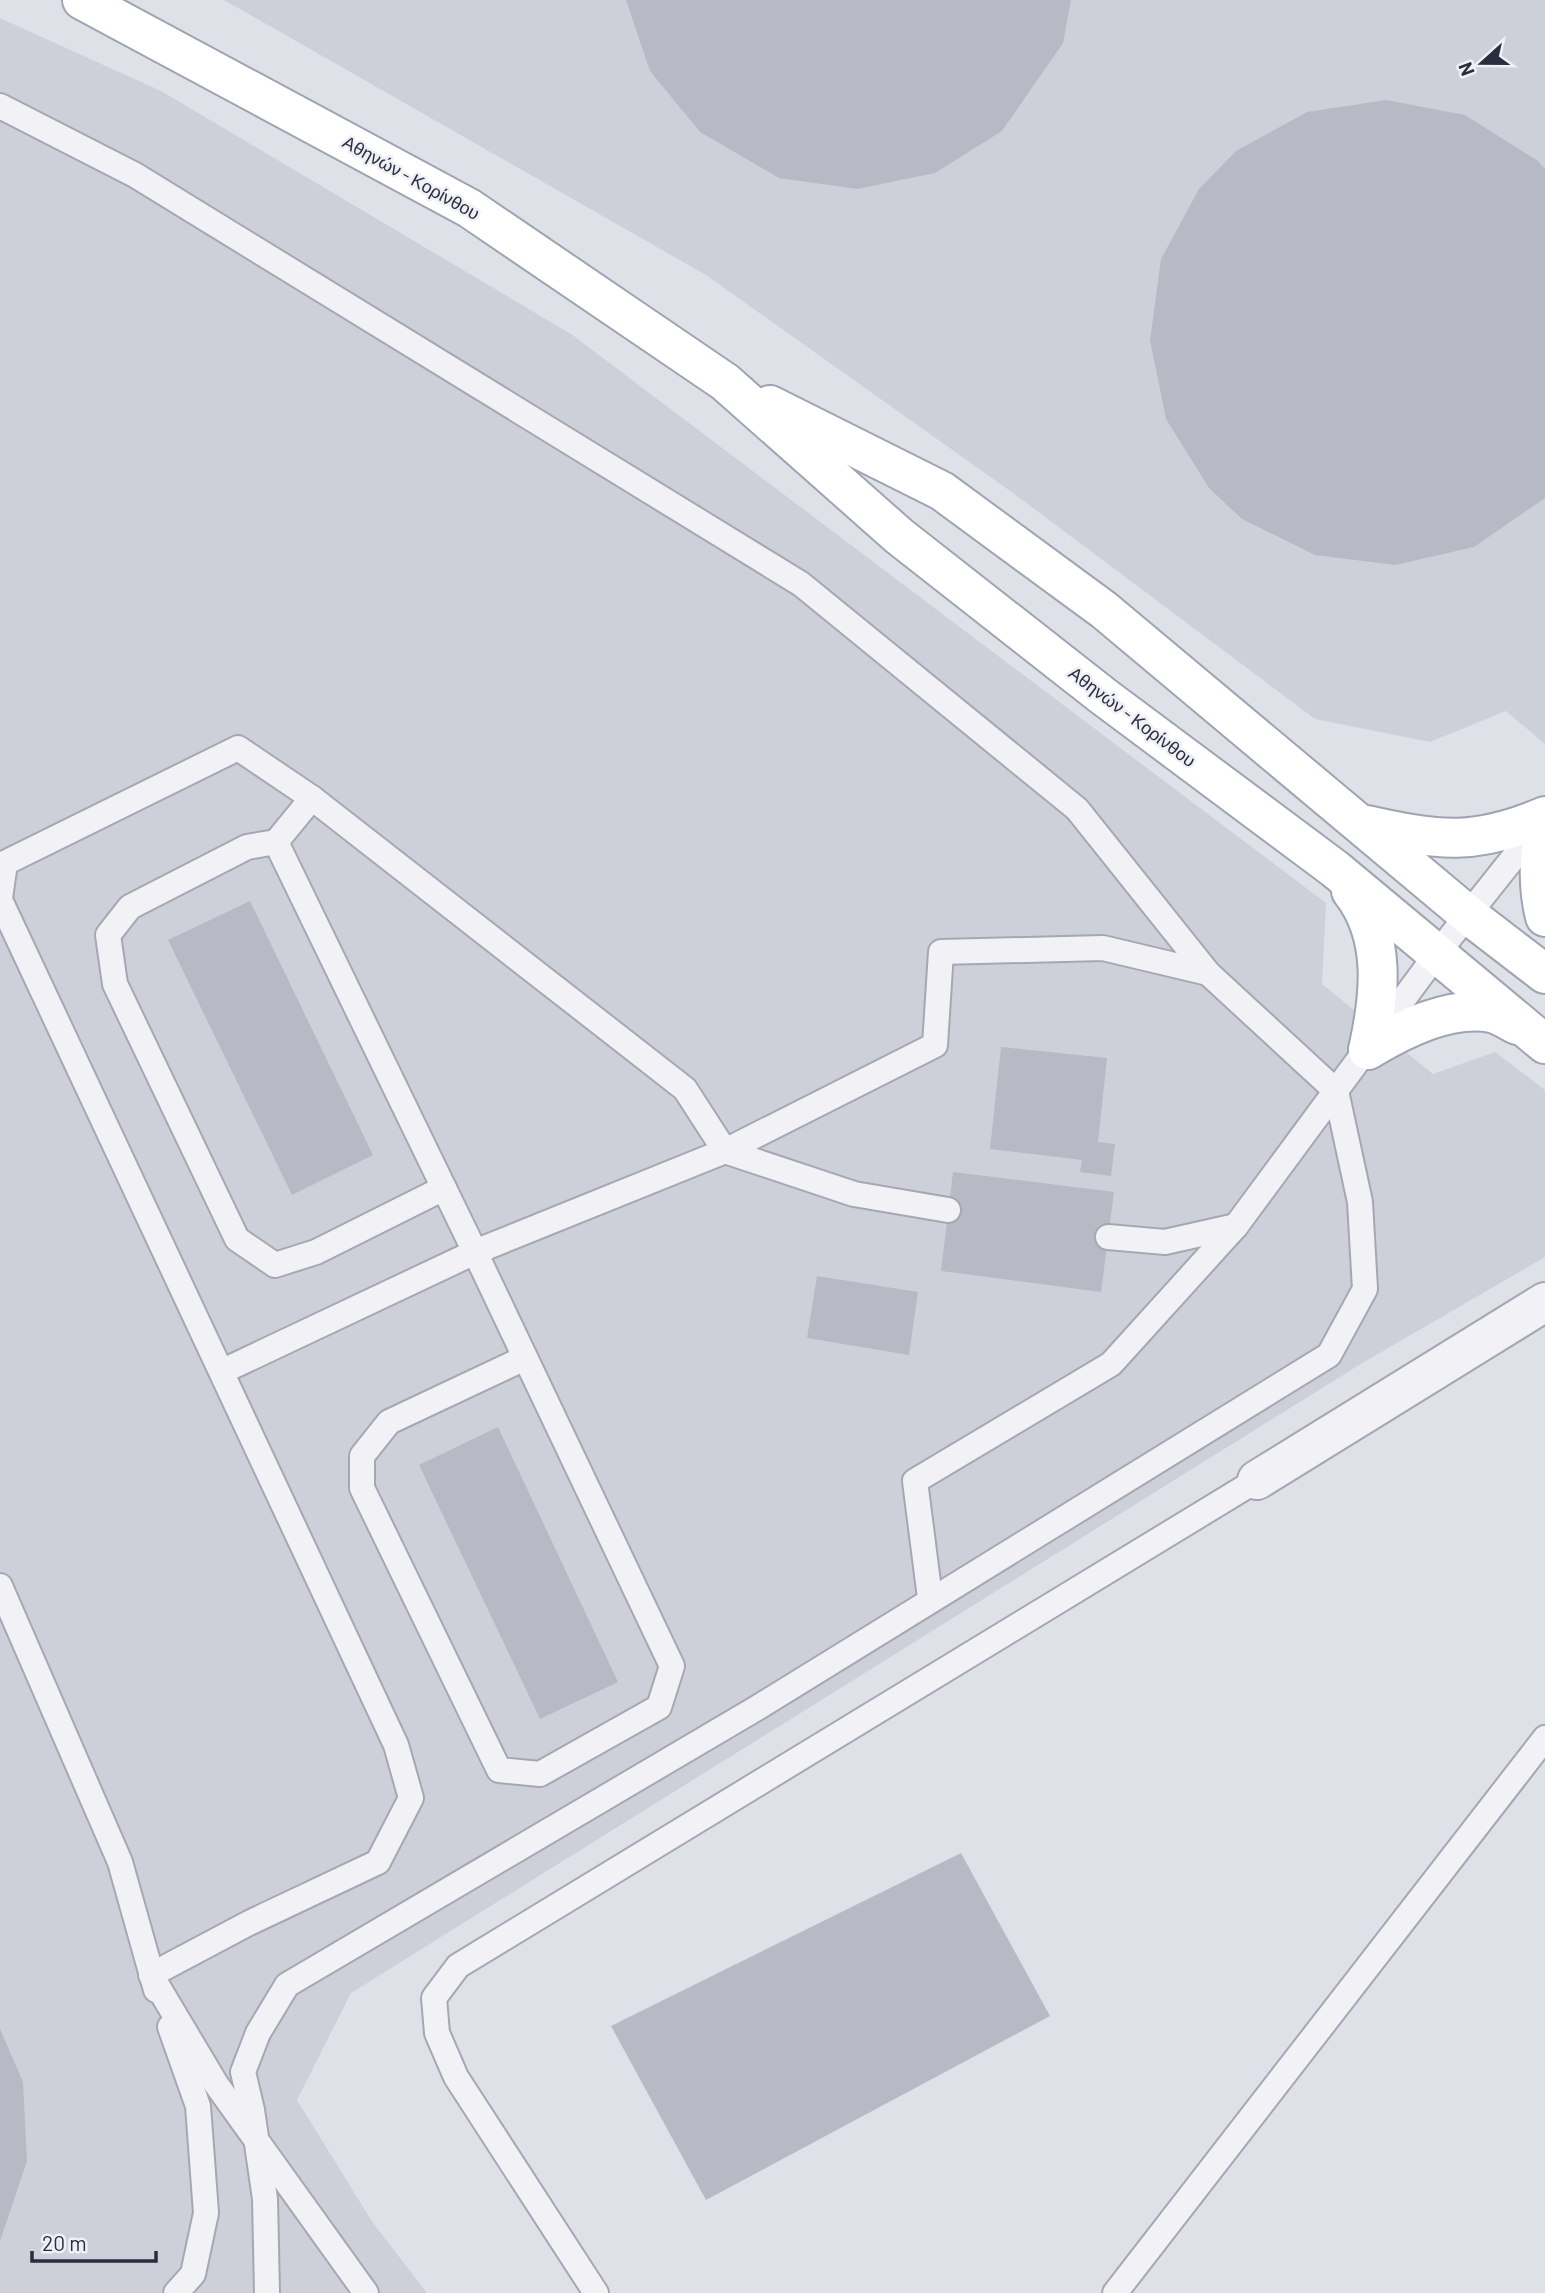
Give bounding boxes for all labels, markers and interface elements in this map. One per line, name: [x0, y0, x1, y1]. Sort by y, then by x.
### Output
north arrow: [1447, 28, 1517, 98]
text: N: [1453, 59, 1479, 79]
street label: Αθηνών - Κορίνθου: [339, 130, 484, 224]
street label: Αθηνών - Κορίνθου: [1065, 661, 1200, 771]
scale bar: [32, 2220, 156, 2264]
text: 20 m: [42, 2230, 87, 2255]

